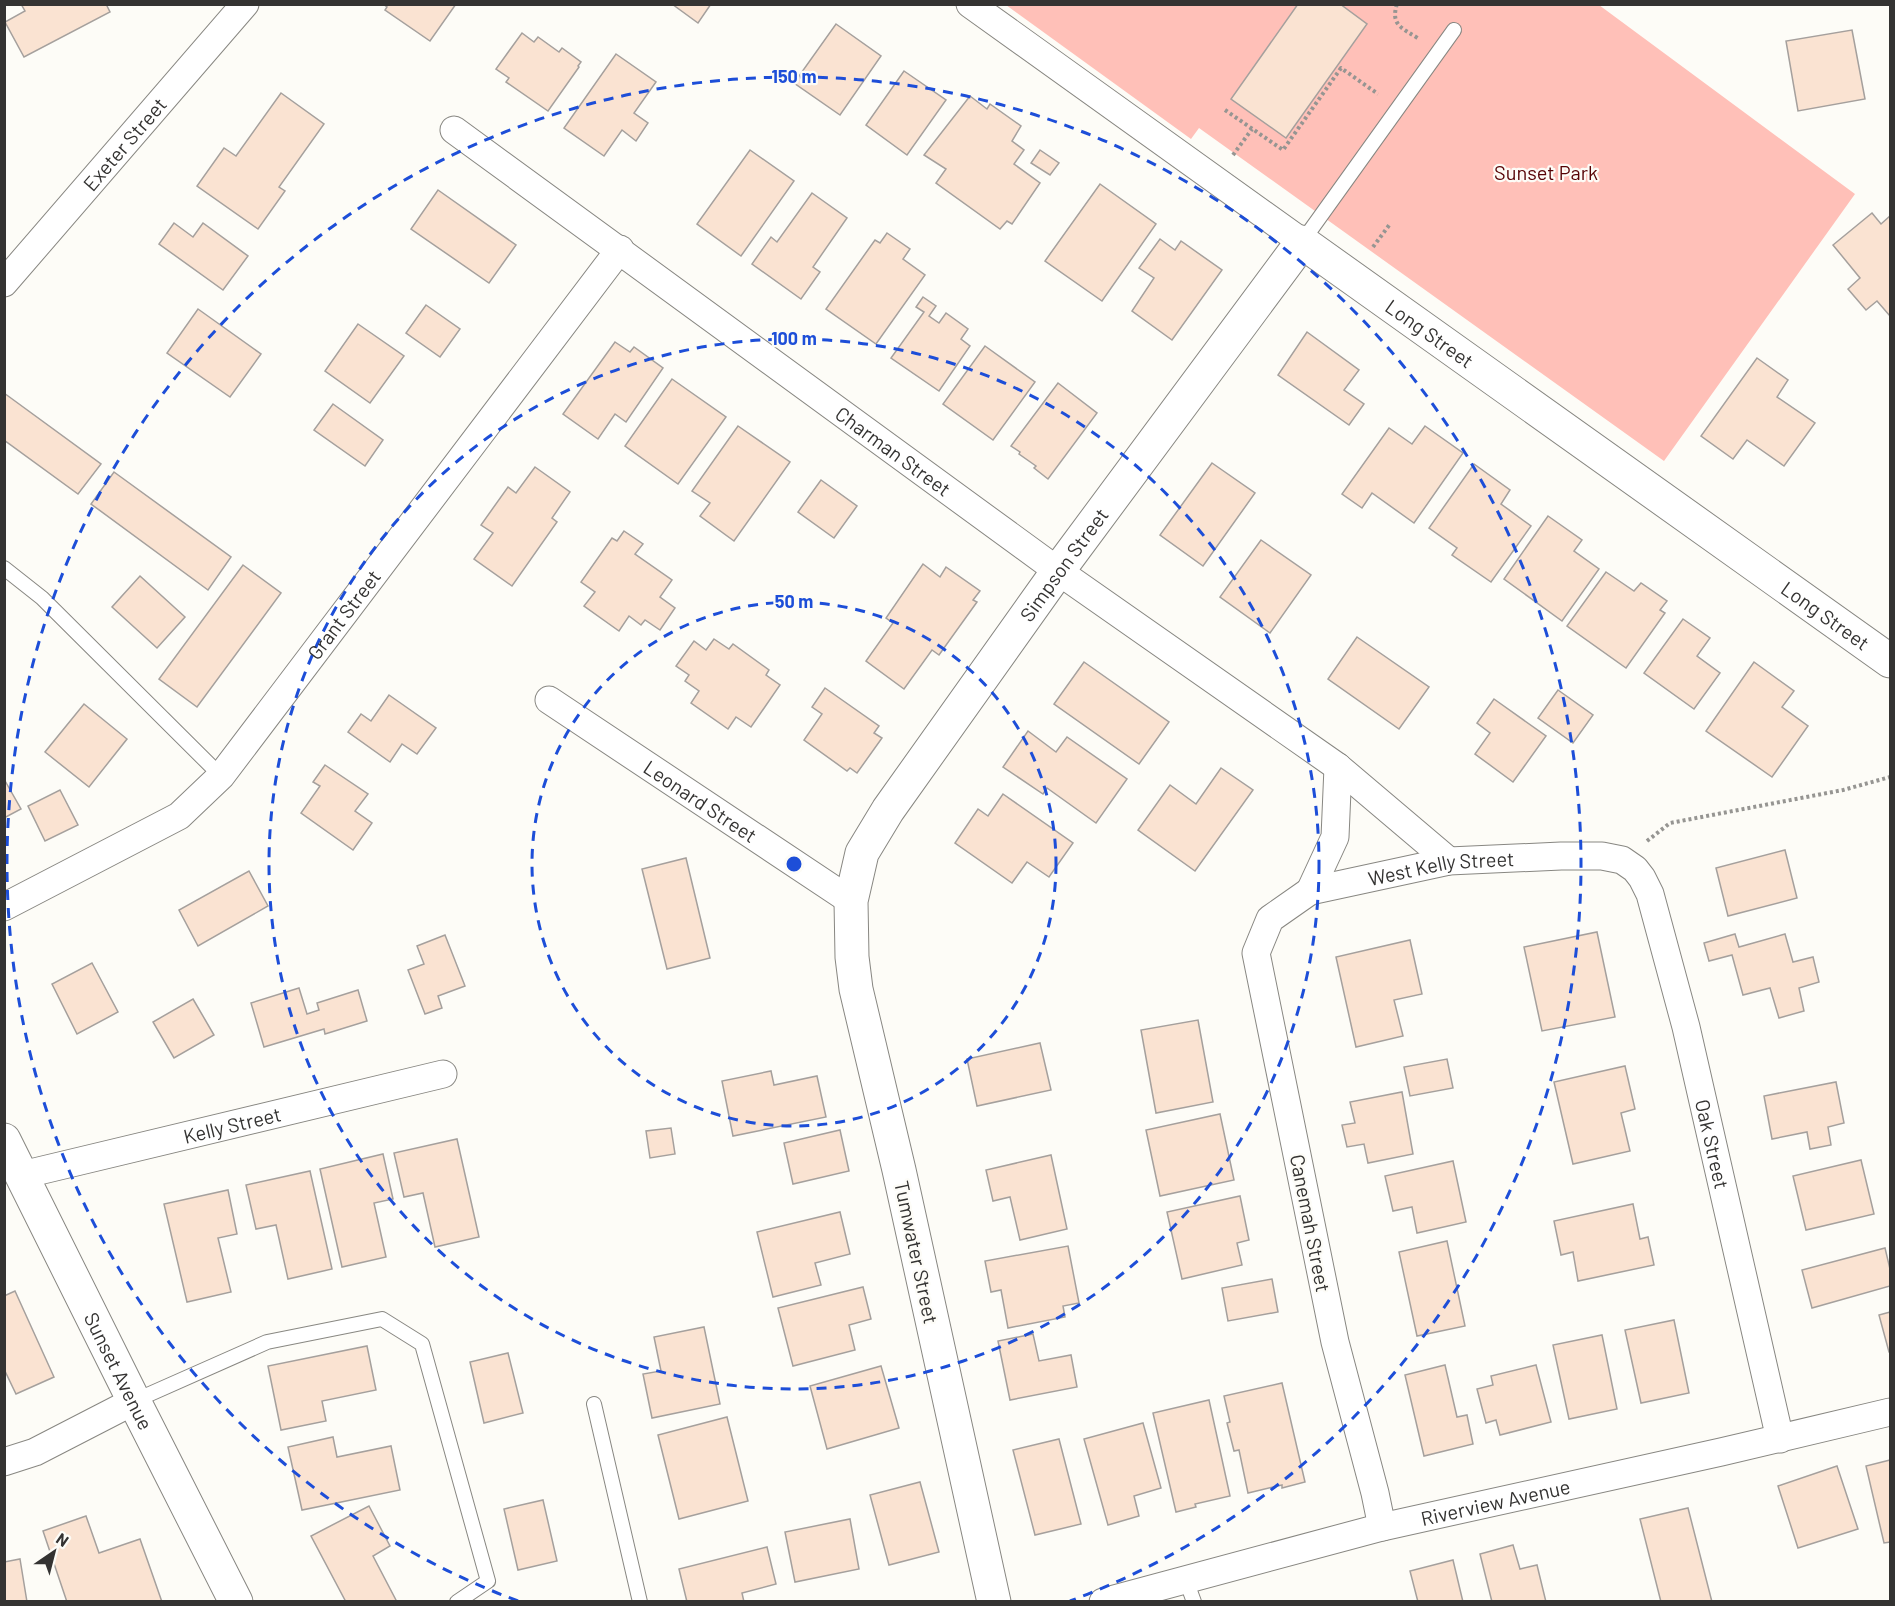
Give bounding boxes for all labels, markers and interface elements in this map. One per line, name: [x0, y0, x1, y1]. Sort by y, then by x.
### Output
text: 150 m: [772, 65, 816, 87]
street label: Exeter Street: [77, 92, 171, 195]
park label: Sunset Park: [1494, 160, 1598, 184]
street label: Long Street: [1381, 294, 1479, 373]
text: 100 m: [771, 327, 817, 349]
street label: Charman Street: [831, 401, 956, 501]
street label: Simpson Street: [1014, 503, 1113, 626]
street label: Grant Street: [302, 565, 385, 664]
street label: Long Street: [1777, 576, 1874, 655]
text: 50 m: [775, 590, 813, 612]
street label: Leonard Street: [639, 755, 762, 847]
street label: West Kelly Street: [1366, 846, 1515, 890]
centre of rings: [784, 854, 804, 874]
street label: Oak Street: [1691, 1097, 1735, 1191]
street label: Kelly Street: [181, 1101, 283, 1148]
street label: Canemah Street: [1286, 1152, 1336, 1294]
street label: Tumwater Street: [890, 1178, 944, 1326]
street label: Sunset Avenue: [80, 1308, 159, 1434]
street label: Riverview Avenue: [1419, 1474, 1572, 1530]
north arrow: [24, 1522, 84, 1582]
text: N: [53, 1528, 73, 1550]

